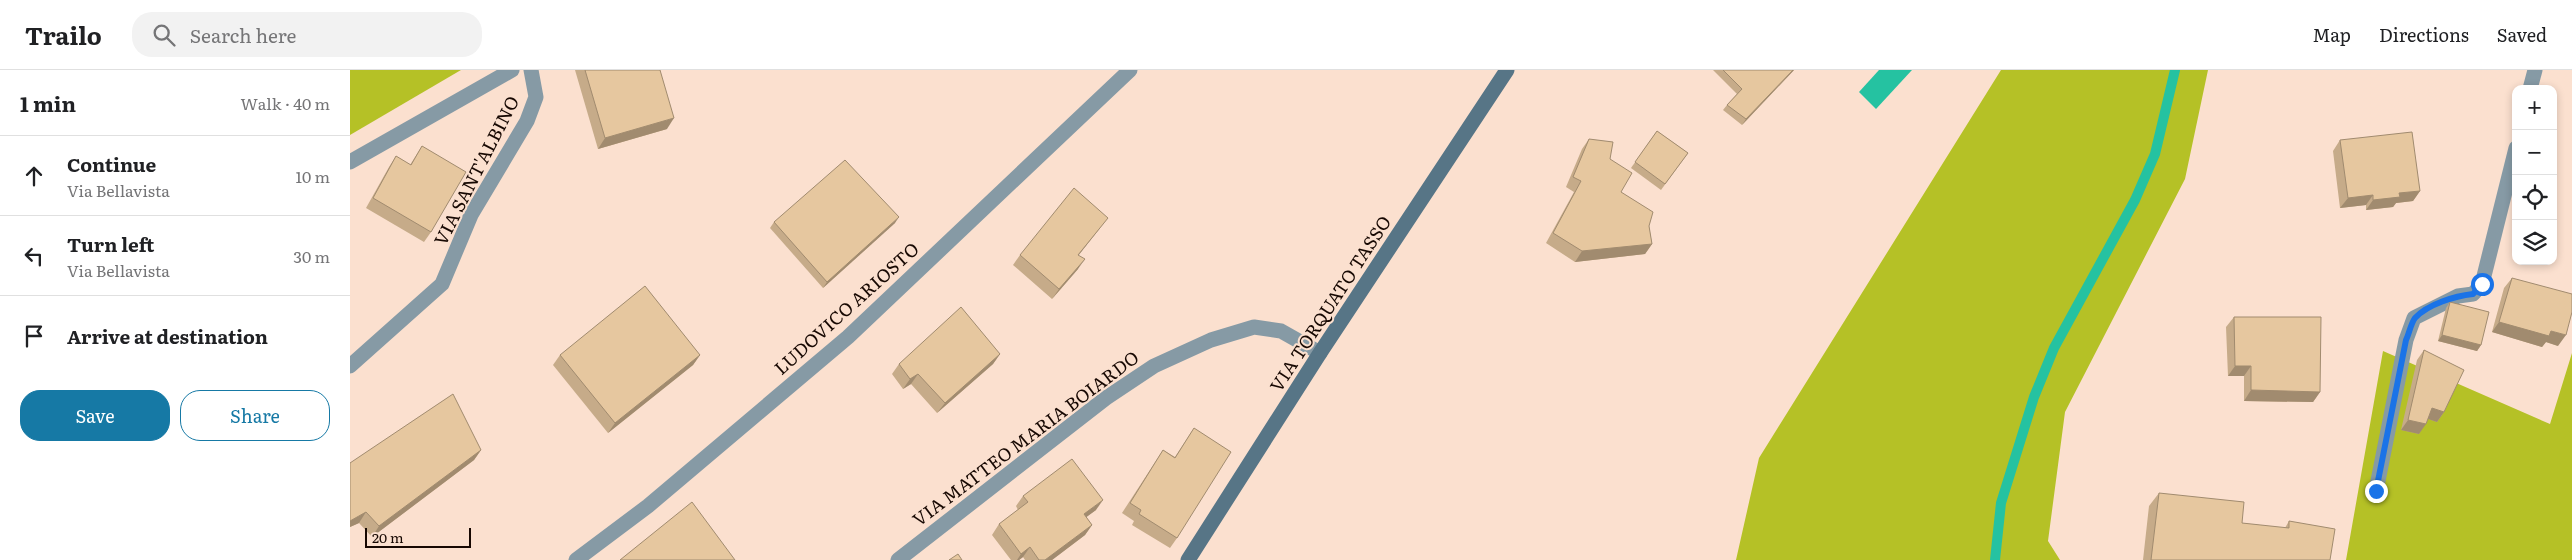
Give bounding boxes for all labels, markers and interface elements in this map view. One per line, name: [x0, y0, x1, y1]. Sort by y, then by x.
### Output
search box: [132, 12, 482, 57]
text: Trailo: [25, 17, 102, 52]
icon: search: [150, 21, 178, 49]
text: Search here: [190, 21, 296, 49]
text: Map: [2313, 21, 2351, 48]
text: Directions: [2379, 21, 2469, 48]
text: Saved: [2497, 21, 2547, 48]
map controls: [2512, 85, 2557, 265]
button: +: [2512, 85, 2557, 130]
text: 1 min: [20, 87, 76, 118]
text: Walk · 40 m: [241, 91, 330, 115]
street label: VIA SANT'ALBINO: [426, 91, 525, 250]
button: −: [2512, 130, 2557, 175]
text: Continue: [67, 150, 156, 178]
icon: ahead: [20, 162, 48, 190]
text: 10 m: [296, 164, 330, 188]
button: locate: [2512, 175, 2557, 220]
text: Via Bellavista: [67, 178, 170, 202]
street label: VIA TORQUATO TASSO: [1263, 210, 1397, 397]
button: layers: [2512, 220, 2557, 265]
text: Turn left: [67, 230, 154, 258]
street label: LUDOVICO ARIOSTO: [768, 235, 924, 380]
icon: left: [20, 242, 48, 270]
text: 30 m: [293, 244, 330, 268]
text: Via Bellavista: [67, 258, 170, 282]
route start: [2471, 273, 2494, 296]
icon: arrive: [20, 322, 48, 350]
text: Arrive at destination: [67, 322, 268, 350]
street label: VIA MATTEO MARIA BOIARDO: [906, 344, 1144, 532]
button: Save: [20, 390, 170, 441]
button: Share: [180, 390, 330, 441]
route end: [2365, 480, 2388, 503]
scale bar: [365, 525, 471, 548]
text: 20 m: [372, 527, 404, 547]

